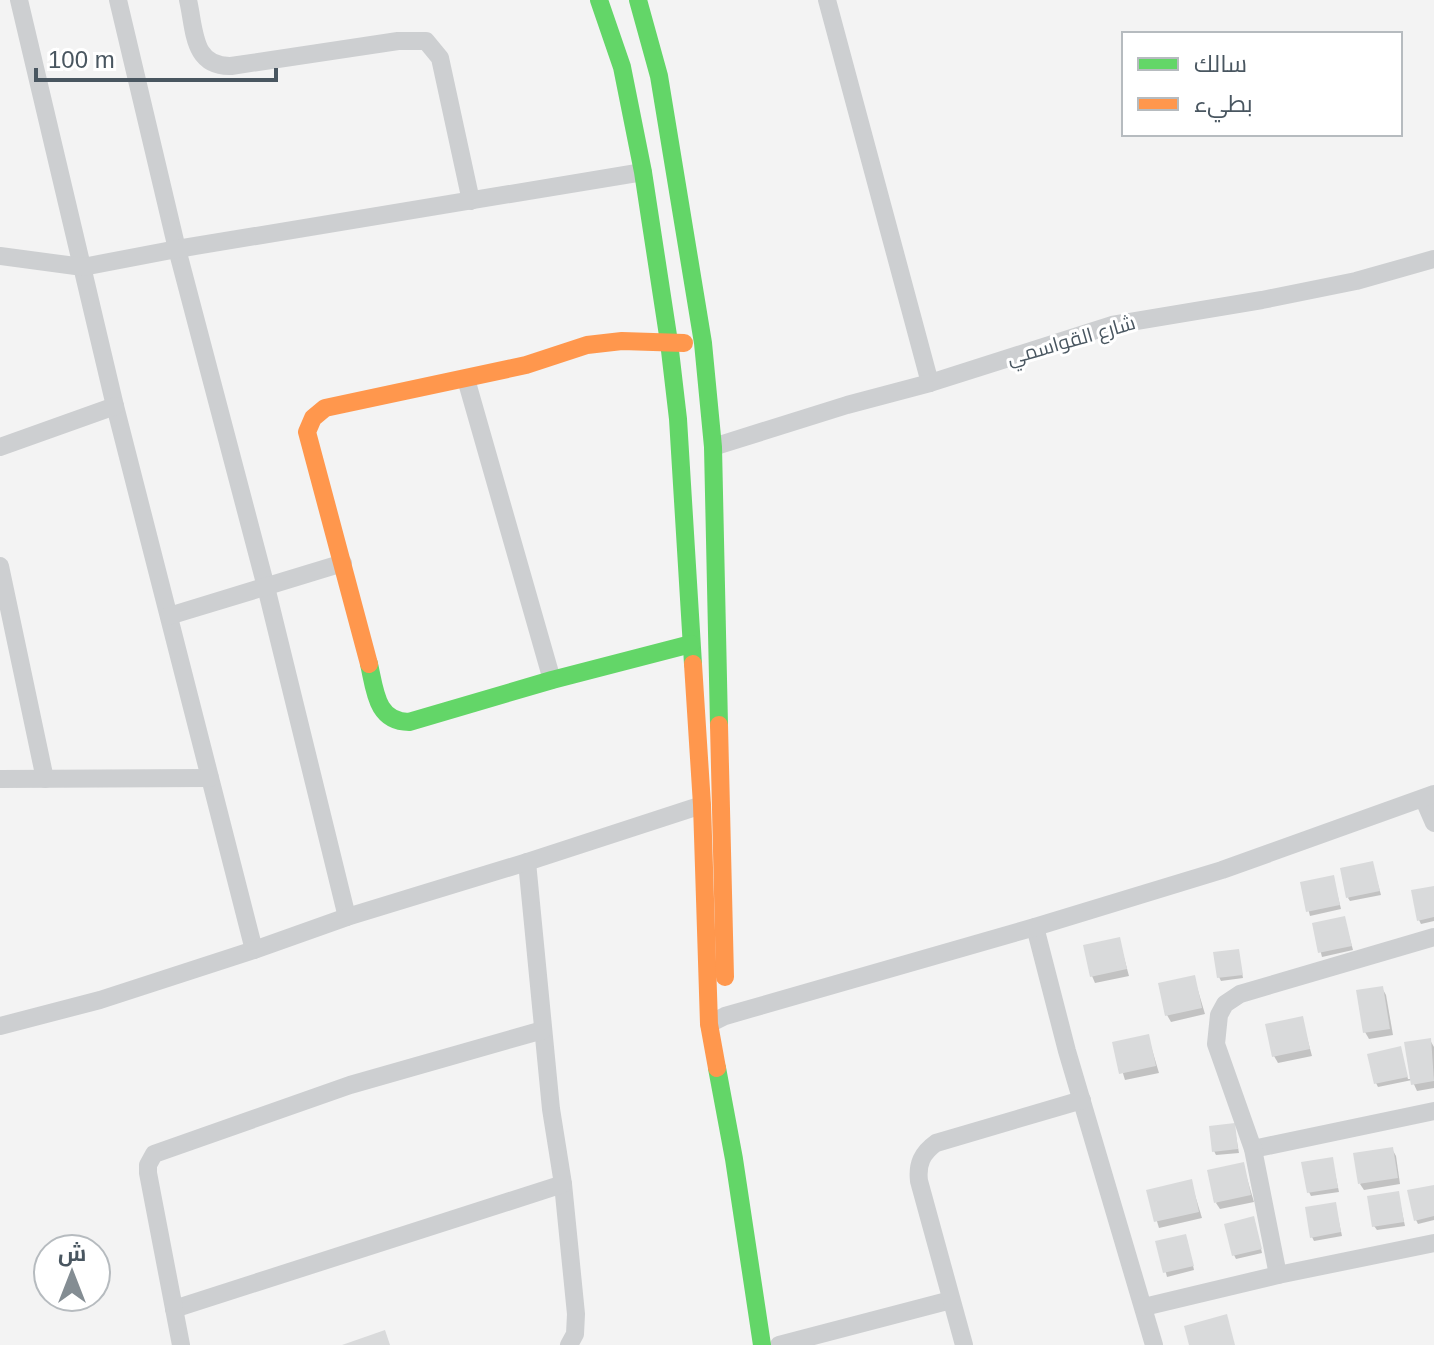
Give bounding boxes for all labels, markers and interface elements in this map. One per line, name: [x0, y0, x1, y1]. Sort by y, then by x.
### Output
scale bar: [36, 32, 276, 82]
legend: [1122, 32, 1402, 136]
text: 100 m: [48, 46, 115, 73]
text: سالك: [1194, 50, 1247, 77]
text: بطيء: [1194, 90, 1253, 123]
street label: شارع القواسمي: [1004, 311, 1139, 374]
north arrow: [32, 1233, 112, 1313]
text: ش: [58, 1241, 86, 1267]

